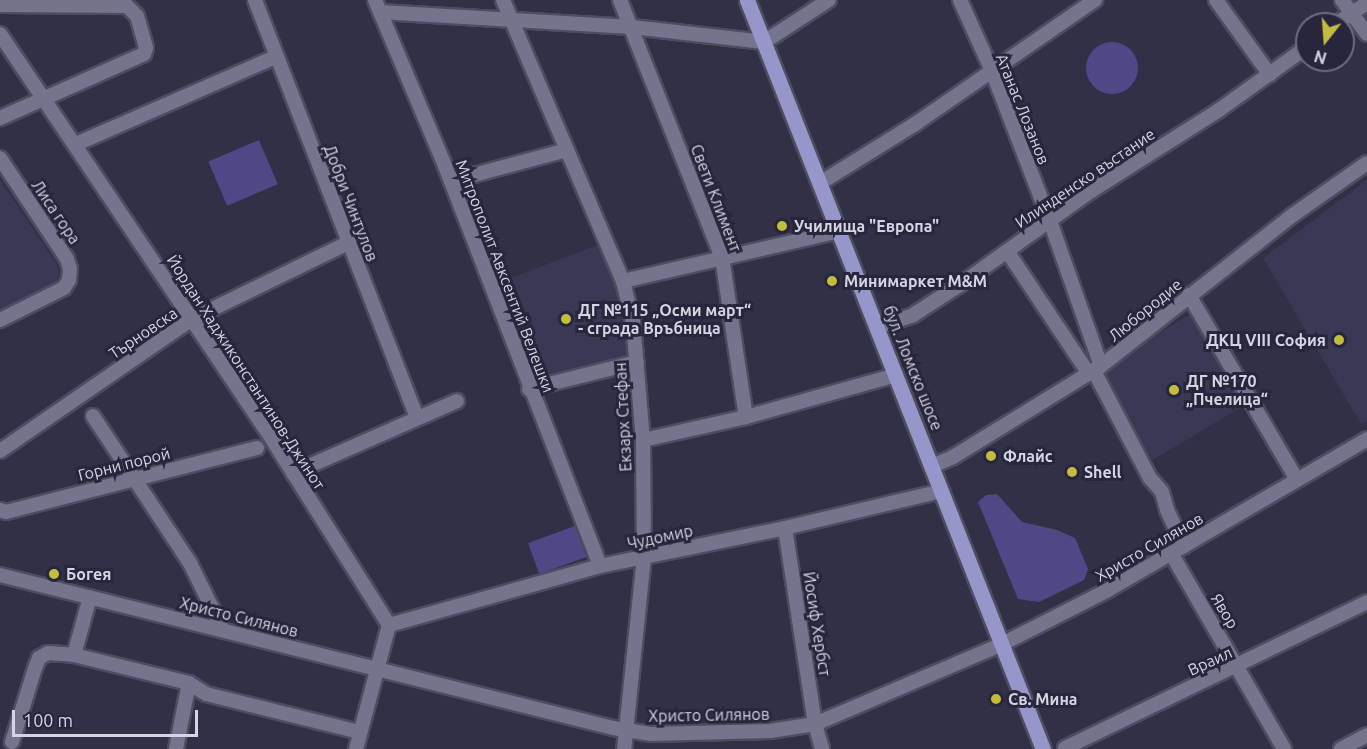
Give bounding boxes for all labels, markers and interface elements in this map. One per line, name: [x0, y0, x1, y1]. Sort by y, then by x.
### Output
north arrow: [1295, 12, 1355, 72]
text: N: [1312, 47, 1329, 68]
street label: Атанас Лозанов: [992, 51, 1054, 167]
street label: Илинденско въстание: [1011, 124, 1159, 232]
street label: Добри Чинтулов: [320, 142, 382, 264]
street label: Свети Климент: [687, 142, 745, 254]
street label: Митрополит Авксентий Велешки: [452, 157, 558, 395]
street label: Лиса гора: [28, 176, 84, 248]
place label: Училища "Европа": [794, 216, 939, 236]
marker: Училища "Европа": [775, 219, 789, 233]
street label: Йордан Хаджиконстантинов-Джинот: [163, 251, 329, 493]
place label: Минимаркет М&М: [844, 271, 987, 291]
marker: Минимаркет М&М: [825, 274, 839, 288]
street label: Любородие: [1104, 275, 1186, 345]
place label: ДГ №115 „Осми март“ - сграда Връбница: [578, 300, 751, 338]
street label: Търновска: [105, 303, 181, 363]
street label: бул. Ломско шосе: [879, 303, 947, 433]
marker: ДГ №115 „Осми март“ - сграда Връбница: [559, 312, 573, 326]
place label: ДКЦ VIII София: [1206, 330, 1326, 350]
marker: ДКЦ VIII София: [1330, 331, 1348, 349]
street label: Екзарх Стефан: [611, 362, 635, 472]
place label: ДГ №170 „Пчелица“: [1186, 371, 1268, 409]
marker: ДГ №170 „Пчелица“: [1167, 383, 1181, 397]
street label: Горни порой: [76, 443, 172, 485]
place label: Флайс: [1003, 446, 1053, 466]
marker: Флайс: [984, 449, 998, 463]
place label: Shell: [1084, 462, 1121, 482]
marker: Shell: [1065, 465, 1079, 479]
street label: Христо Силянов: [1092, 508, 1206, 586]
street label: Чудомир: [625, 521, 695, 553]
place label: Богея: [66, 564, 111, 584]
marker: Богея: [47, 567, 61, 581]
street label: Йосиф Хербст: [799, 570, 835, 678]
street label: Явор: [1207, 590, 1243, 632]
street label: Христо Силянов: [178, 593, 300, 641]
street label: Враил: [1185, 642, 1235, 680]
place label: Св. Мина: [1008, 689, 1078, 709]
marker: Св. Мина: [989, 692, 1003, 706]
scale bar: [15, 698, 201, 736]
street label: Христо Силянов: [648, 704, 770, 726]
text: 100 m: [23, 710, 73, 730]

